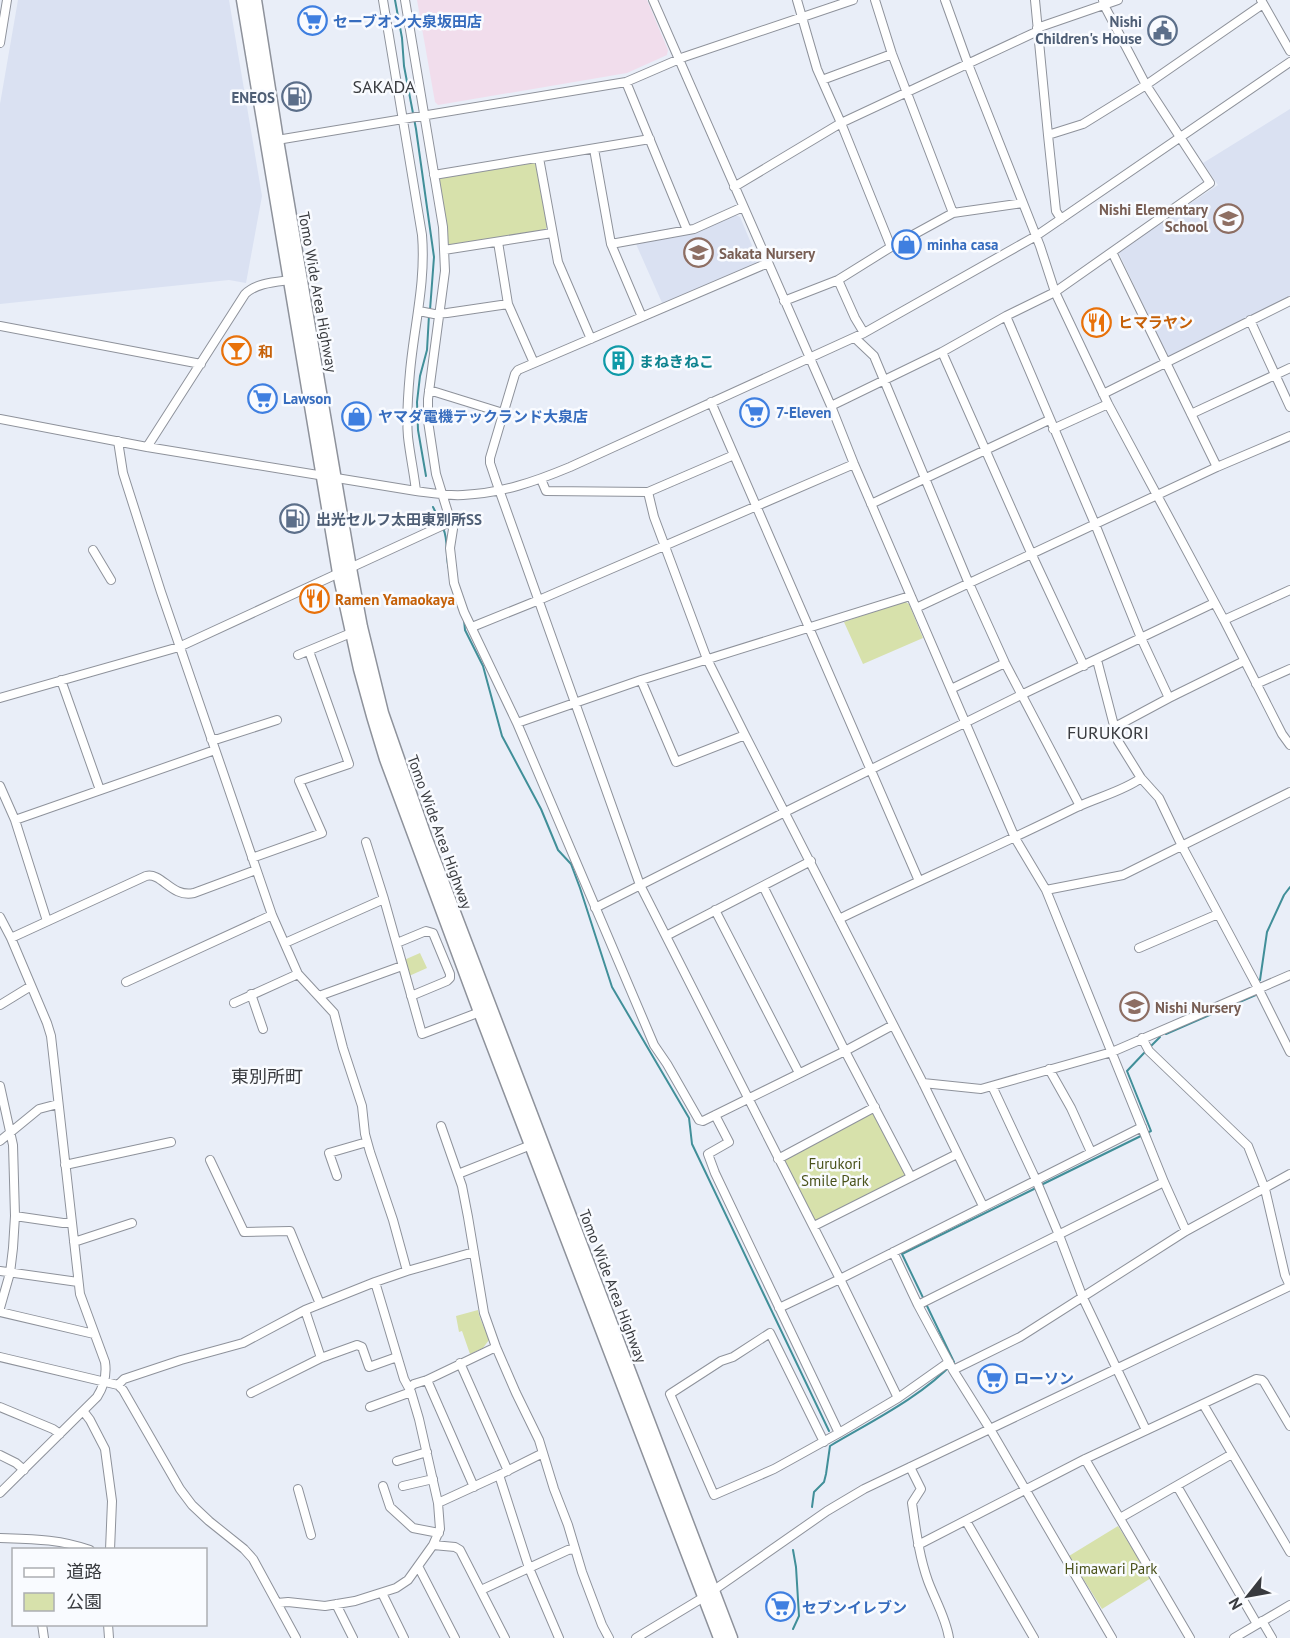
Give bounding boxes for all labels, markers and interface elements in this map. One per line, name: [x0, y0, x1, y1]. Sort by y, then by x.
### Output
supermarket icon: セーブオン大泉坂田店: [296, 5, 328, 37]
place label: セーブオン大泉坂田店: [333, 12, 482, 31]
place label: Nishi Children's House: [1035, 12, 1142, 48]
public building icon: Nishi Children's House: [1147, 14, 1179, 46]
district label: SAKADA: [353, 75, 416, 98]
fuel station icon: ENEOS: [280, 81, 312, 113]
place label: ENEOS: [231, 88, 275, 107]
place label: Nishi Elementary School: [1099, 200, 1209, 236]
school or university icon: Nishi Elementary School: [1213, 202, 1245, 234]
street label: Tomo Wide Area Highway: [295, 210, 341, 374]
shop icon: minha casa: [890, 228, 922, 260]
place label: minha casa: [927, 235, 998, 254]
school or university icon: Sakata Nursery: [682, 237, 714, 269]
place label: Sakata Nursery: [719, 244, 816, 263]
restaurant icon: ヒマラヤン: [1081, 306, 1113, 338]
place label: ヒマラヤン: [1118, 313, 1193, 332]
bar icon: 和: [221, 335, 253, 367]
place label: 和: [258, 342, 273, 361]
building icon: まねきねこ: [602, 345, 634, 377]
place label: まねきねこ: [639, 352, 714, 371]
supermarket icon: Lawson: [246, 382, 278, 414]
place label: Lawson: [283, 389, 332, 408]
supermarket icon: 7-Eleven: [739, 396, 771, 428]
shop icon: ヤマダ電機テックランド大泉店: [341, 400, 373, 432]
place label: 7-Eleven: [776, 403, 831, 422]
place label: ヤマダ電機テックランド大泉店: [378, 407, 588, 426]
fuel station icon: 出光セルフ太田東別所SS: [279, 503, 311, 535]
place label: 出光セルフ太田東別所SS: [316, 510, 482, 529]
restaurant icon: Ramen Yamaokaya: [298, 583, 330, 615]
place label: Ramen Yamaokaya: [335, 590, 455, 609]
district label: FURUKORI: [1067, 721, 1149, 744]
street label: Tomo Wide Area Highway: [403, 752, 477, 912]
school or university icon: Nishi Nursery: [1118, 991, 1150, 1023]
place label: Nishi Nursery: [1155, 998, 1242, 1017]
district label: 東別所町: [231, 1065, 303, 1088]
park label: Furukori Smile Park: [801, 1154, 870, 1190]
street label: Tomo Wide Area Highway: [575, 1207, 651, 1365]
supermarket icon: ローソン: [977, 1362, 1009, 1394]
place label: ローソン: [1014, 1369, 1074, 1388]
legend: [12, 1548, 207, 1626]
park label: Himawari Park: [1065, 1559, 1158, 1578]
text: 道路: [66, 1560, 102, 1583]
north arrow: [1218, 1566, 1278, 1626]
text: 公園: [66, 1590, 102, 1613]
supermarket icon: セブンイレブン: [765, 1591, 797, 1623]
text: N: [1224, 1594, 1246, 1613]
place label: セブンイレブン: [802, 1598, 907, 1617]

